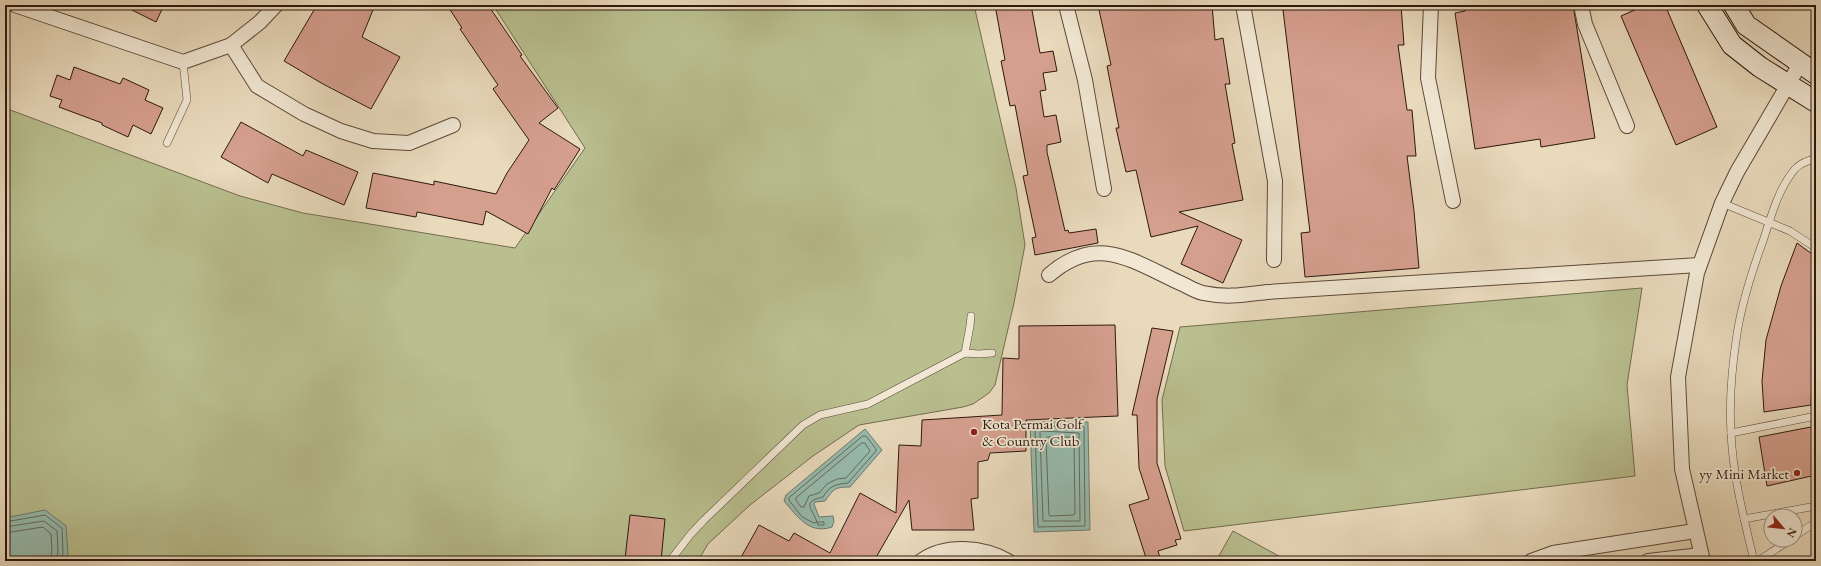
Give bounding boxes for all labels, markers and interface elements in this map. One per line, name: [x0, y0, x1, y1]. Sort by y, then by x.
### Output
place label: Kota Permai Golf & Country Club: [982, 414, 1085, 450]
marker: Kota Permai Golf & Country Club: [969, 427, 979, 437]
place label: yy Mini Market: [1699, 464, 1789, 483]
marker: yy Mini Market: [1792, 468, 1802, 478]
north arrow: [1763, 508, 1803, 548]
text: N: [1784, 525, 1800, 540]

